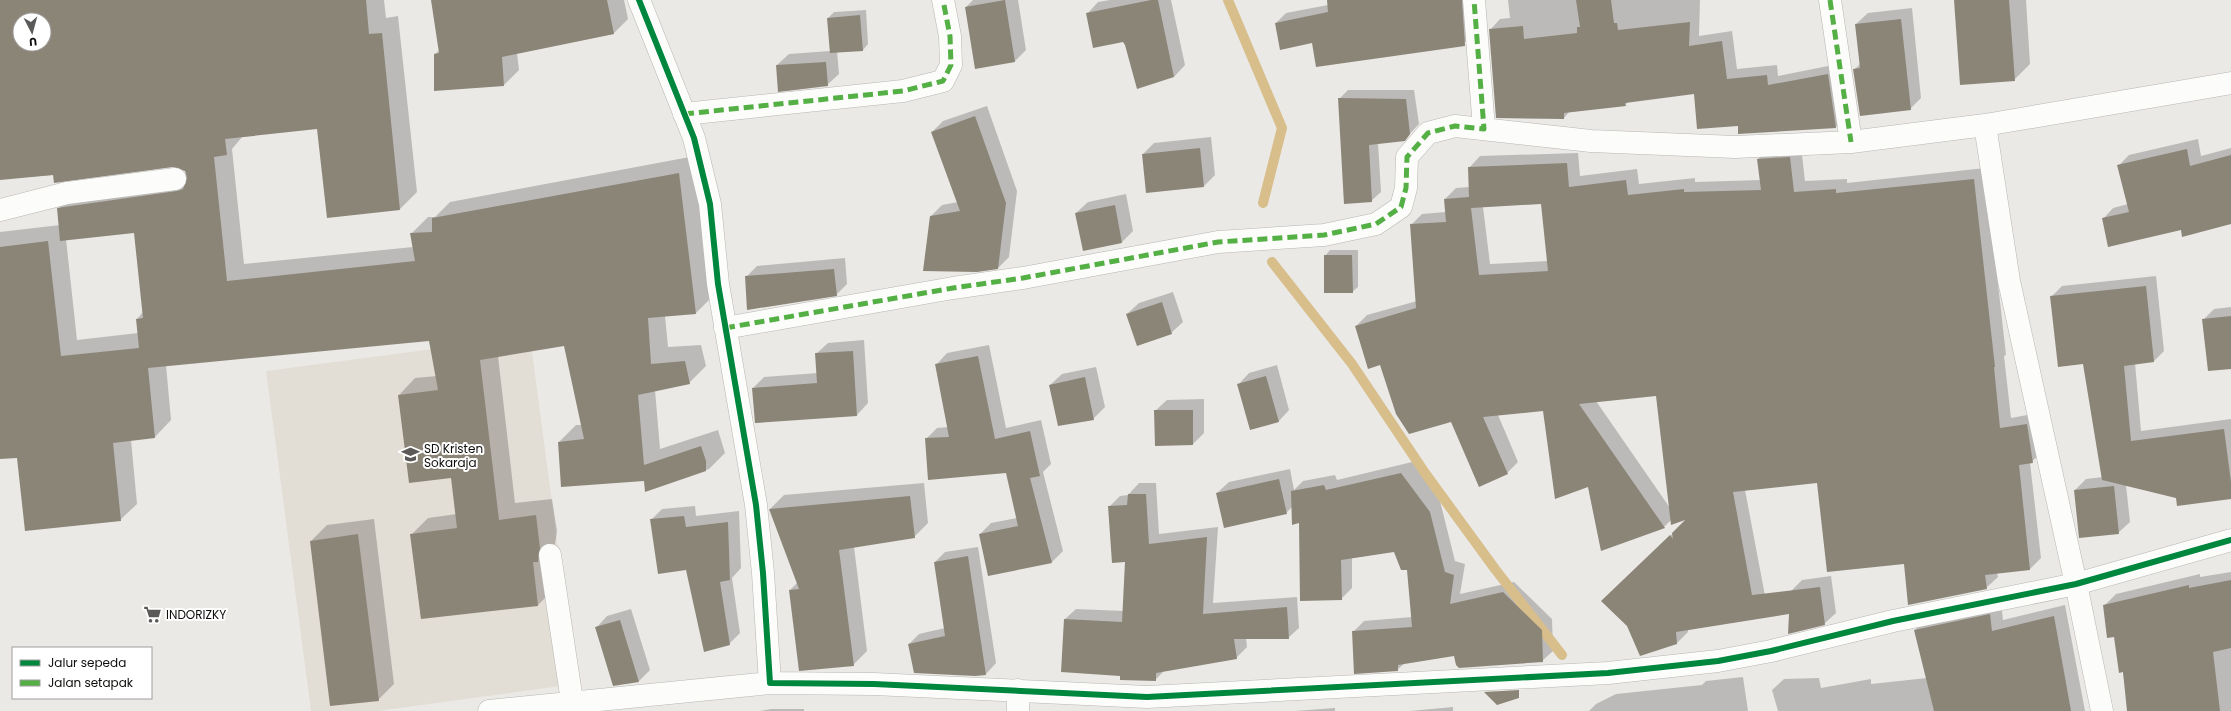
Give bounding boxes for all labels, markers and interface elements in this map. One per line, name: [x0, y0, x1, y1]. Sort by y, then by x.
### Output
north arrow: [12, 12, 52, 52]
text: U: [28, 34, 38, 50]
place label: SD Kristen Sokaraja: [424, 440, 483, 471]
school or university icon: SD Kristen Sokaraja: [401, 445, 421, 465]
supermarket icon: INDORIZKY: [143, 604, 163, 624]
place label: INDORIZKY: [166, 606, 226, 623]
legend: [12, 647, 152, 699]
text: Jalur sepeda: [48, 654, 126, 671]
text: Jalan setapak: [48, 674, 134, 691]

